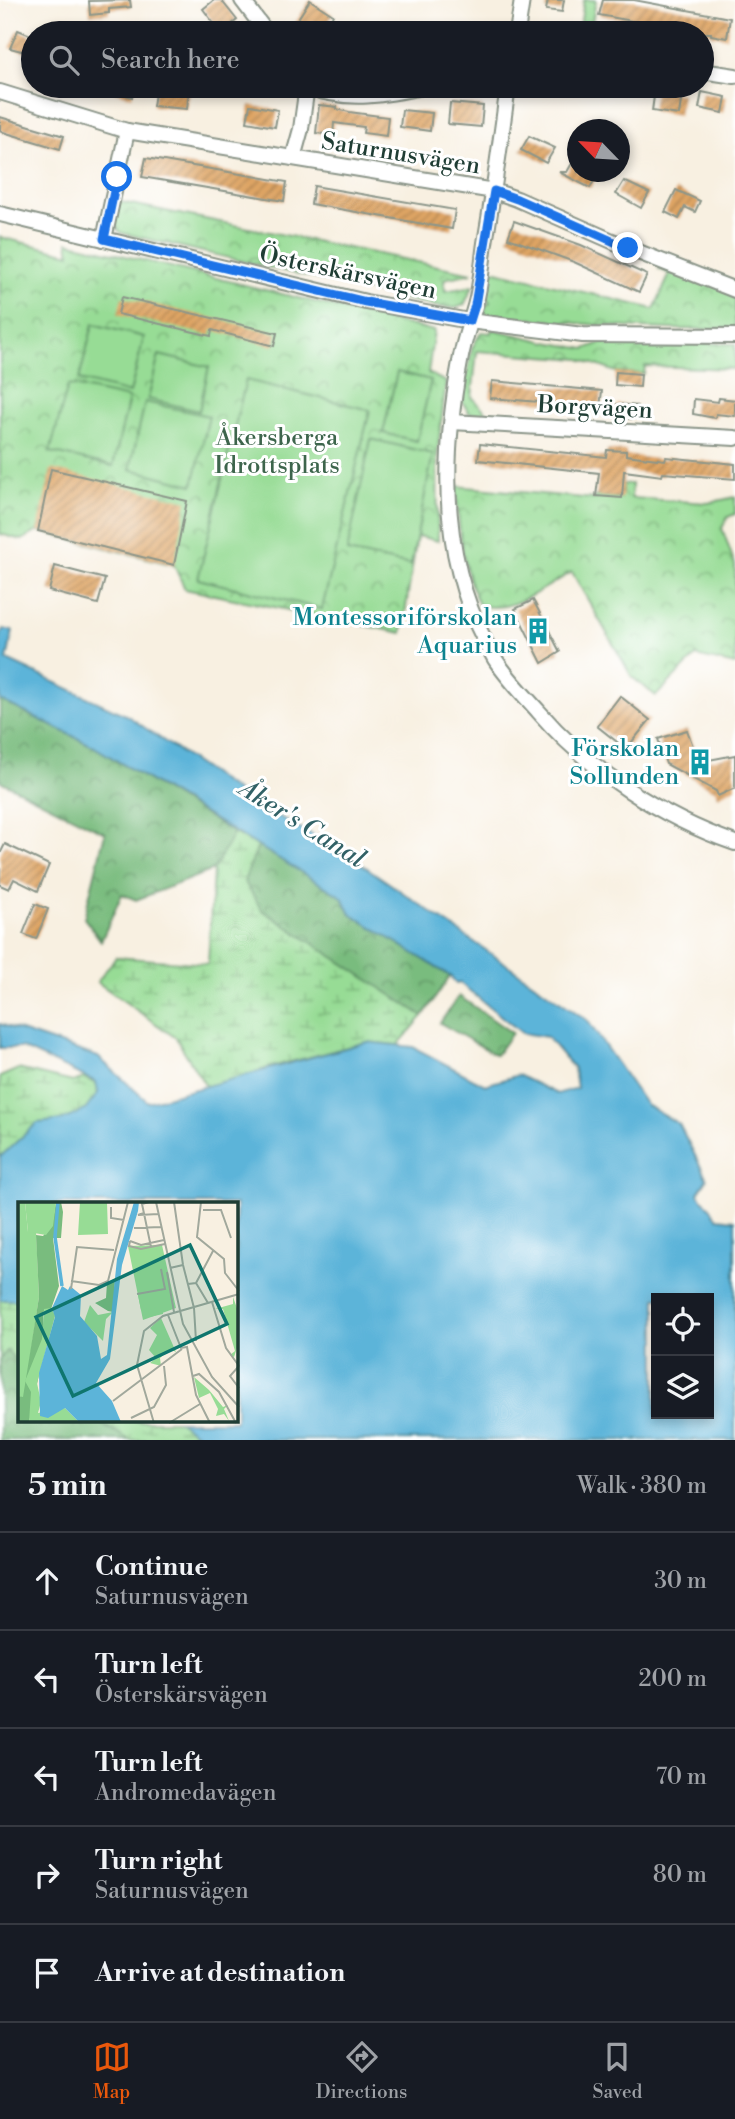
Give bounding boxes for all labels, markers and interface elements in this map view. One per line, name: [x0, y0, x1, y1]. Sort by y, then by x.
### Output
search box: [21, 21, 714, 98]
icon: search: [45, 41, 83, 79]
text: Search here: [101, 44, 240, 76]
north arrow: [567, 119, 630, 182]
street label: Saturnusvägen: [319, 127, 482, 181]
route start: [101, 161, 132, 192]
route end: [612, 232, 643, 263]
street label: Österskärsvägen: [257, 239, 439, 306]
street label: Borgvägen: [535, 390, 653, 426]
park label: Åkersberga Idrottsplats: [214, 422, 340, 481]
place label: Montessoriförskolan Aquarius: [292, 603, 517, 661]
building icon: Montessoriförskolan Aquarius: [523, 616, 553, 646]
place label: Förskolan Sollunden: [569, 734, 679, 792]
building icon: Förskolan Sollunden: [685, 747, 715, 777]
water label: Åker's Canal: [231, 770, 372, 876]
inset map: [18, 1202, 238, 1422]
map controls: [651, 1293, 714, 1419]
button: locate: [651, 1293, 714, 1356]
button: layers: [651, 1356, 714, 1419]
text: 5 min: [28, 1467, 107, 1505]
text: Walk · 380 m: [577, 1472, 707, 1500]
text: Continue: [95, 1551, 208, 1583]
icon: ahead: [28, 1562, 66, 1600]
text: 30 m: [654, 1567, 707, 1595]
text: Saturnusvägen: [95, 1583, 249, 1611]
text: Turn left: [95, 1649, 203, 1681]
icon: left: [28, 1660, 66, 1698]
text: 200 m: [639, 1665, 707, 1693]
text: Österskärsvägen: [95, 1681, 268, 1709]
text: Turn left: [95, 1747, 203, 1779]
icon: left: [28, 1758, 66, 1796]
text: 70 m: [656, 1763, 707, 1791]
text: Andromedavägen: [95, 1779, 276, 1807]
text: Turn right: [95, 1845, 223, 1877]
icon: right: [28, 1856, 66, 1894]
text: 80 m: [653, 1861, 707, 1889]
text: Saturnusvägen: [95, 1877, 249, 1905]
icon: arrive: [28, 1954, 66, 1992]
text: Arrive at destination: [95, 1957, 345, 1989]
tab: Map: [93, 2038, 131, 2104]
tab: Directions: [316, 2038, 407, 2104]
tab: Saved: [593, 2038, 642, 2104]

